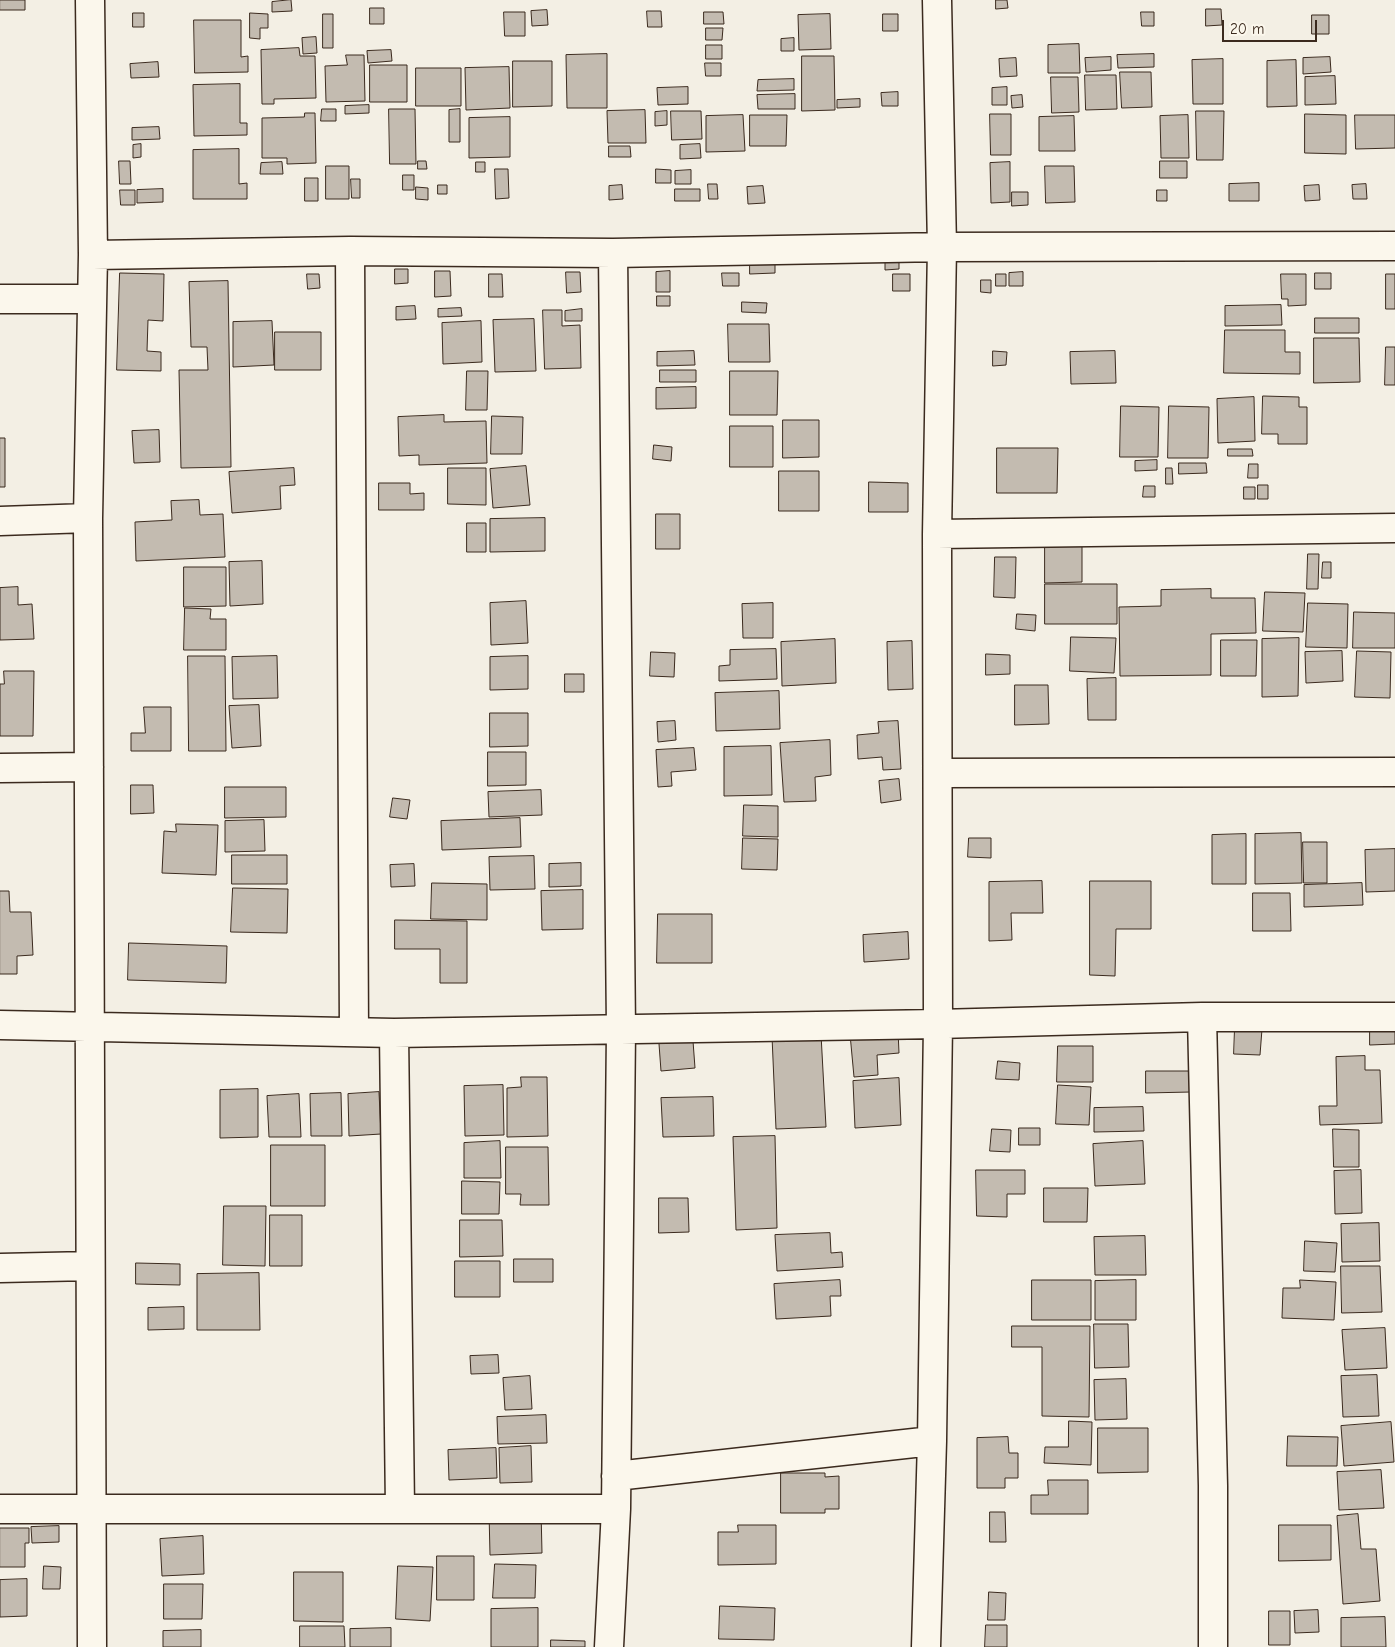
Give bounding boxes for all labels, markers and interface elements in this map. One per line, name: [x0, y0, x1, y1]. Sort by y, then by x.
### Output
scale bar: [1225, 10, 1320, 42]
text: 20 m: [1230, 20, 1264, 38]

